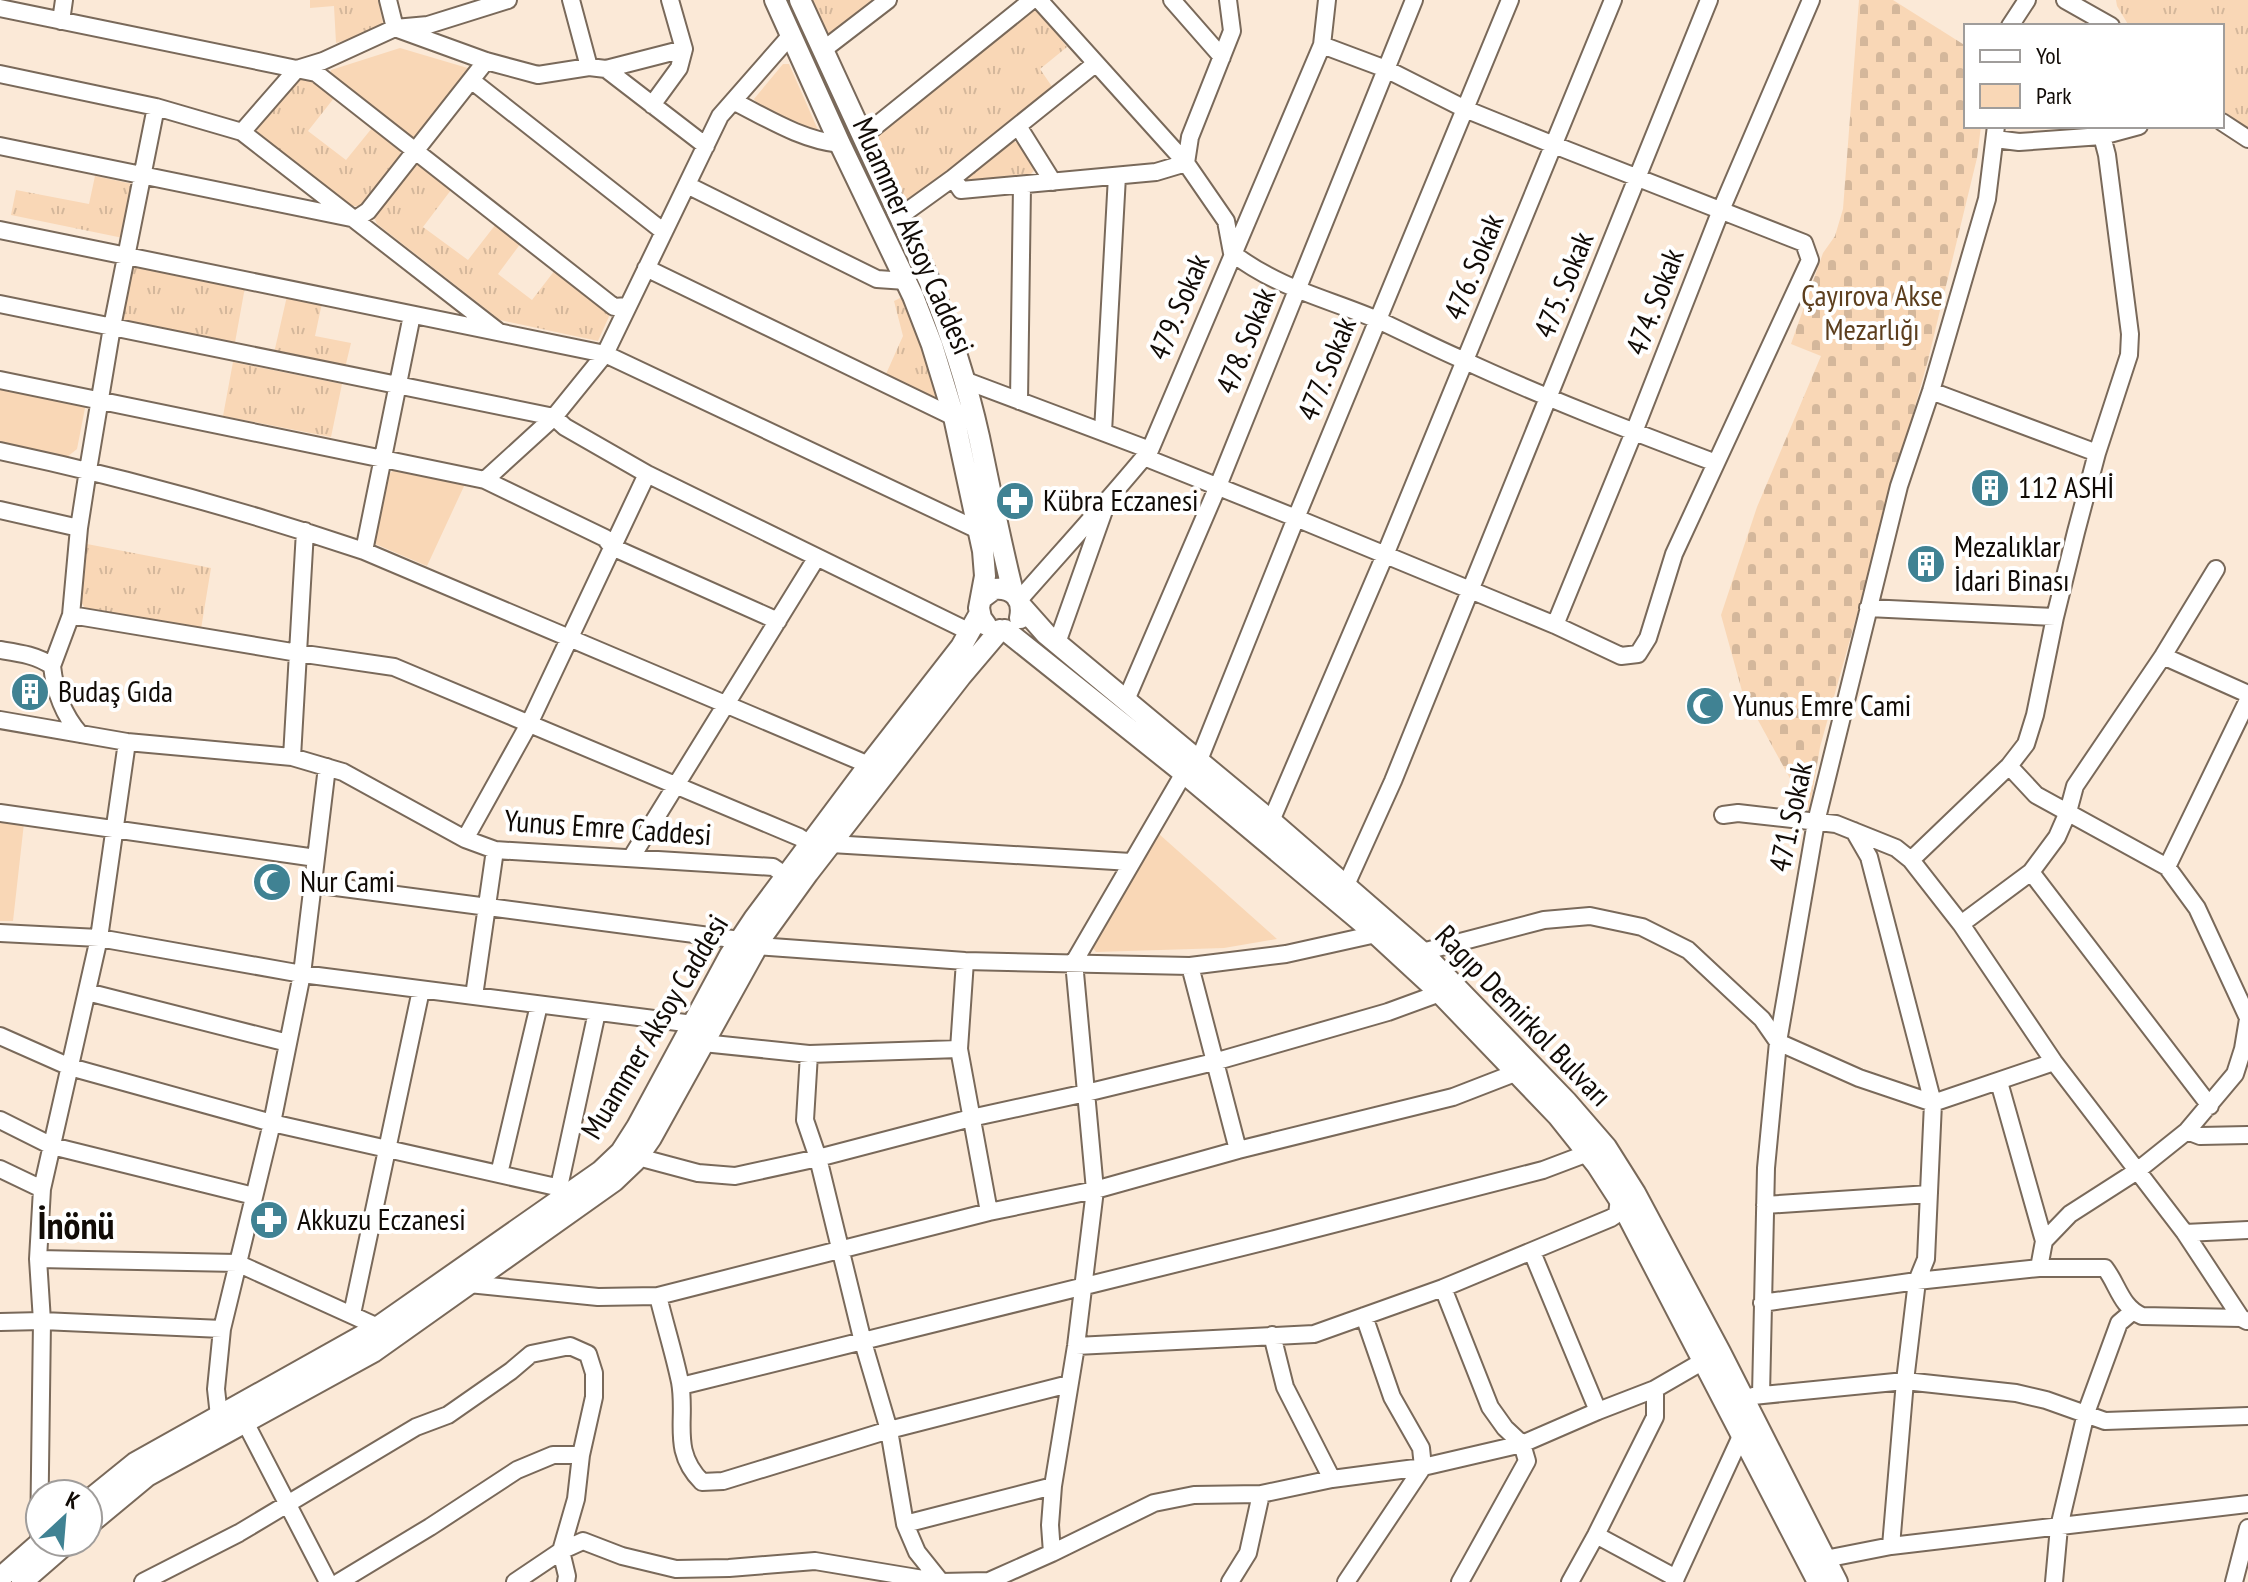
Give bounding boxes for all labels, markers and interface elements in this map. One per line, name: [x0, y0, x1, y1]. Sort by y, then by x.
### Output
legend: [1964, 24, 2224, 128]
text: Yol: [2036, 40, 2062, 71]
text: Park: [2036, 80, 2072, 111]
street label: Muammer Aksoy Caddesi: [845, 111, 984, 360]
street label: 476. Sokak: [1434, 207, 1512, 325]
street label: 475. Sokak: [1524, 225, 1602, 343]
street label: 474. Sokak: [1615, 242, 1692, 360]
street label: 479. Sokak: [1138, 247, 1217, 365]
park label: Çayırova Akse Mezarlığı: [1801, 275, 1943, 348]
street label: 478. Sokak: [1206, 281, 1284, 399]
street label: 477. Sokak: [1287, 310, 1364, 426]
building icon: 112 ASHİ: [1969, 467, 2011, 509]
place label: 112 ASHİ: [2018, 467, 2114, 506]
pharmacy icon: Kübra Eczanesi: [994, 480, 1036, 522]
place label: Kübra Eczanesi: [1043, 480, 1199, 519]
place label: Mezalıklar İdari Binası: [1954, 526, 2070, 599]
building icon: Mezalıklar İdari Binası: [1905, 543, 1947, 585]
building icon: Budaş Gıda: [9, 671, 51, 713]
place label: Budaş Gıda: [58, 671, 173, 710]
mosque icon: Yunus Emre Cami: [1684, 685, 1726, 727]
place label: Yunus Emre Cami: [1733, 685, 1911, 724]
street label: 471. Sokak: [1759, 758, 1820, 875]
street label: Yunus Emre Caddesi: [503, 800, 713, 853]
mosque icon: Nur Cami: [251, 861, 293, 903]
place label: Nur Cami: [300, 861, 395, 900]
street label: Muammer Aksoy Caddesi: [571, 907, 736, 1146]
street label: Ragıp Demirkol Bulvarı: [1427, 916, 1621, 1114]
pharmacy icon: Akkuzu Eczanesi: [248, 1199, 290, 1241]
place label: Akkuzu Eczanesi: [297, 1199, 466, 1238]
district label: İnönü: [37, 1200, 115, 1249]
north arrow: [24, 1478, 104, 1558]
text: K: [61, 1485, 85, 1515]

